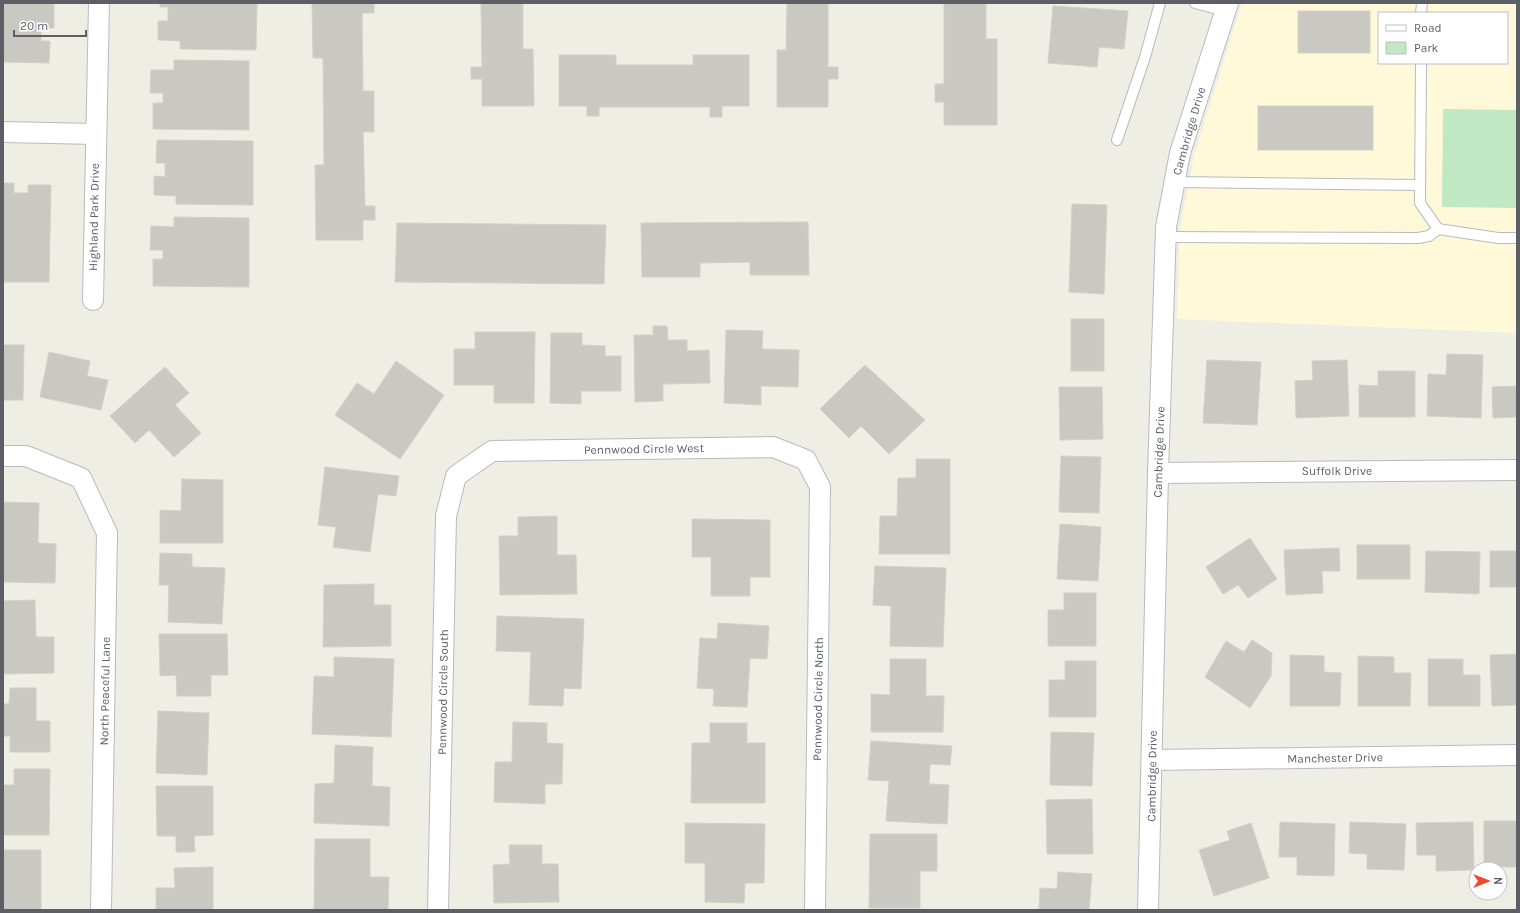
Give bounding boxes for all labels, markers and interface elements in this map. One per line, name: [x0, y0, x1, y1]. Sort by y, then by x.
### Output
scale bar: [14, 12, 86, 38]
legend: [1378, 12, 1508, 64]
text: 20 m: [20, 19, 48, 33]
text: Road: [1414, 21, 1442, 35]
text: Park: [1414, 41, 1439, 55]
street label: Cambridge Drive: [1170, 85, 1208, 177]
street label: Highland Park Drive: [86, 163, 102, 271]
street label: Cambridge Drive: [1150, 406, 1168, 498]
street label: Pennwood Circle West: [584, 441, 705, 457]
street label: Suffolk Drive: [1302, 464, 1372, 478]
street label: Pennwood Circle South: [435, 629, 451, 755]
street label: North Peaceful Lane: [97, 637, 113, 745]
street label: Pennwood Circle North: [810, 637, 826, 761]
street label: Cambridge Drive: [1144, 730, 1160, 822]
street label: Manchester Drive: [1287, 750, 1383, 766]
north arrow: [1468, 861, 1508, 901]
text: N: [1491, 877, 1504, 885]

